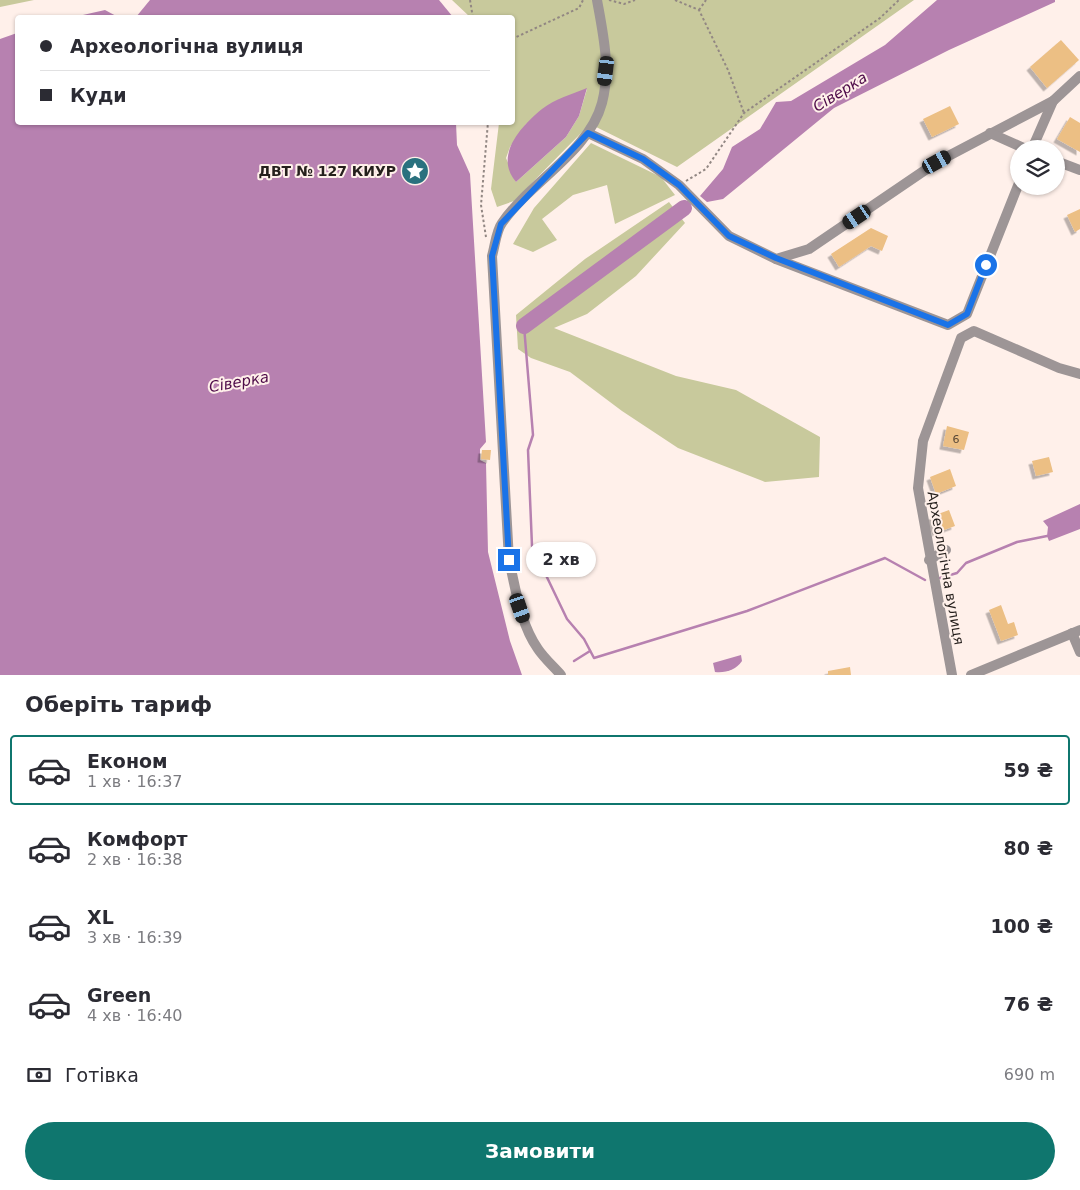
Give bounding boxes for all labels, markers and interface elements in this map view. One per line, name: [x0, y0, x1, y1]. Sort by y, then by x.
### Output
text: Археологічна вулиця: [70, 35, 303, 57]
car: [596, 55, 615, 87]
water label: Сіверка: [810, 68, 870, 116]
text: Куди: [70, 84, 127, 106]
map controls: [1010, 140, 1065, 195]
button: layers: [1010, 140, 1065, 195]
car: [920, 148, 953, 176]
place icon: ДВТ № 127 КИУР: [400, 156, 430, 186]
place label: ДВТ № 127 КИУР: [258, 163, 396, 179]
car: [840, 202, 873, 232]
route start: [975, 254, 997, 276]
water label: Сіверка: [208, 368, 270, 396]
house number: 6: [953, 433, 960, 446]
street label: Археологічна вулиця: [925, 490, 967, 646]
callout: 2 хв: [526, 542, 596, 578]
route end: [498, 549, 520, 571]
text: 2 хв: [542, 550, 580, 569]
car: [508, 591, 531, 625]
text: Оберіть тариф: [25, 692, 212, 717]
icon: car: [27, 748, 72, 793]
text: Економ: [87, 750, 168, 772]
text: 59 ₴: [1004, 759, 1053, 781]
text: 1 хв · 16:37: [87, 772, 183, 791]
icon: car: [27, 826, 72, 871]
text: Комфорт: [87, 828, 188, 850]
text: 80 ₴: [1004, 837, 1053, 859]
text: 2 хв · 16:38: [87, 850, 183, 869]
icon: car: [27, 904, 72, 949]
text: XL: [87, 906, 114, 928]
text: 100 ₴: [990, 915, 1053, 937]
text: 3 хв · 16:39: [87, 928, 183, 947]
icon: car: [27, 982, 72, 1027]
text: Green: [87, 984, 151, 1006]
text: 76 ₴: [1004, 993, 1053, 1015]
text: 4 хв · 16:40: [87, 1006, 183, 1025]
icon: cash: [25, 1061, 53, 1089]
text: Готівка: [65, 1064, 139, 1086]
text: 690 m: [1004, 1065, 1055, 1084]
button: Замовити: [25, 1122, 1055, 1180]

